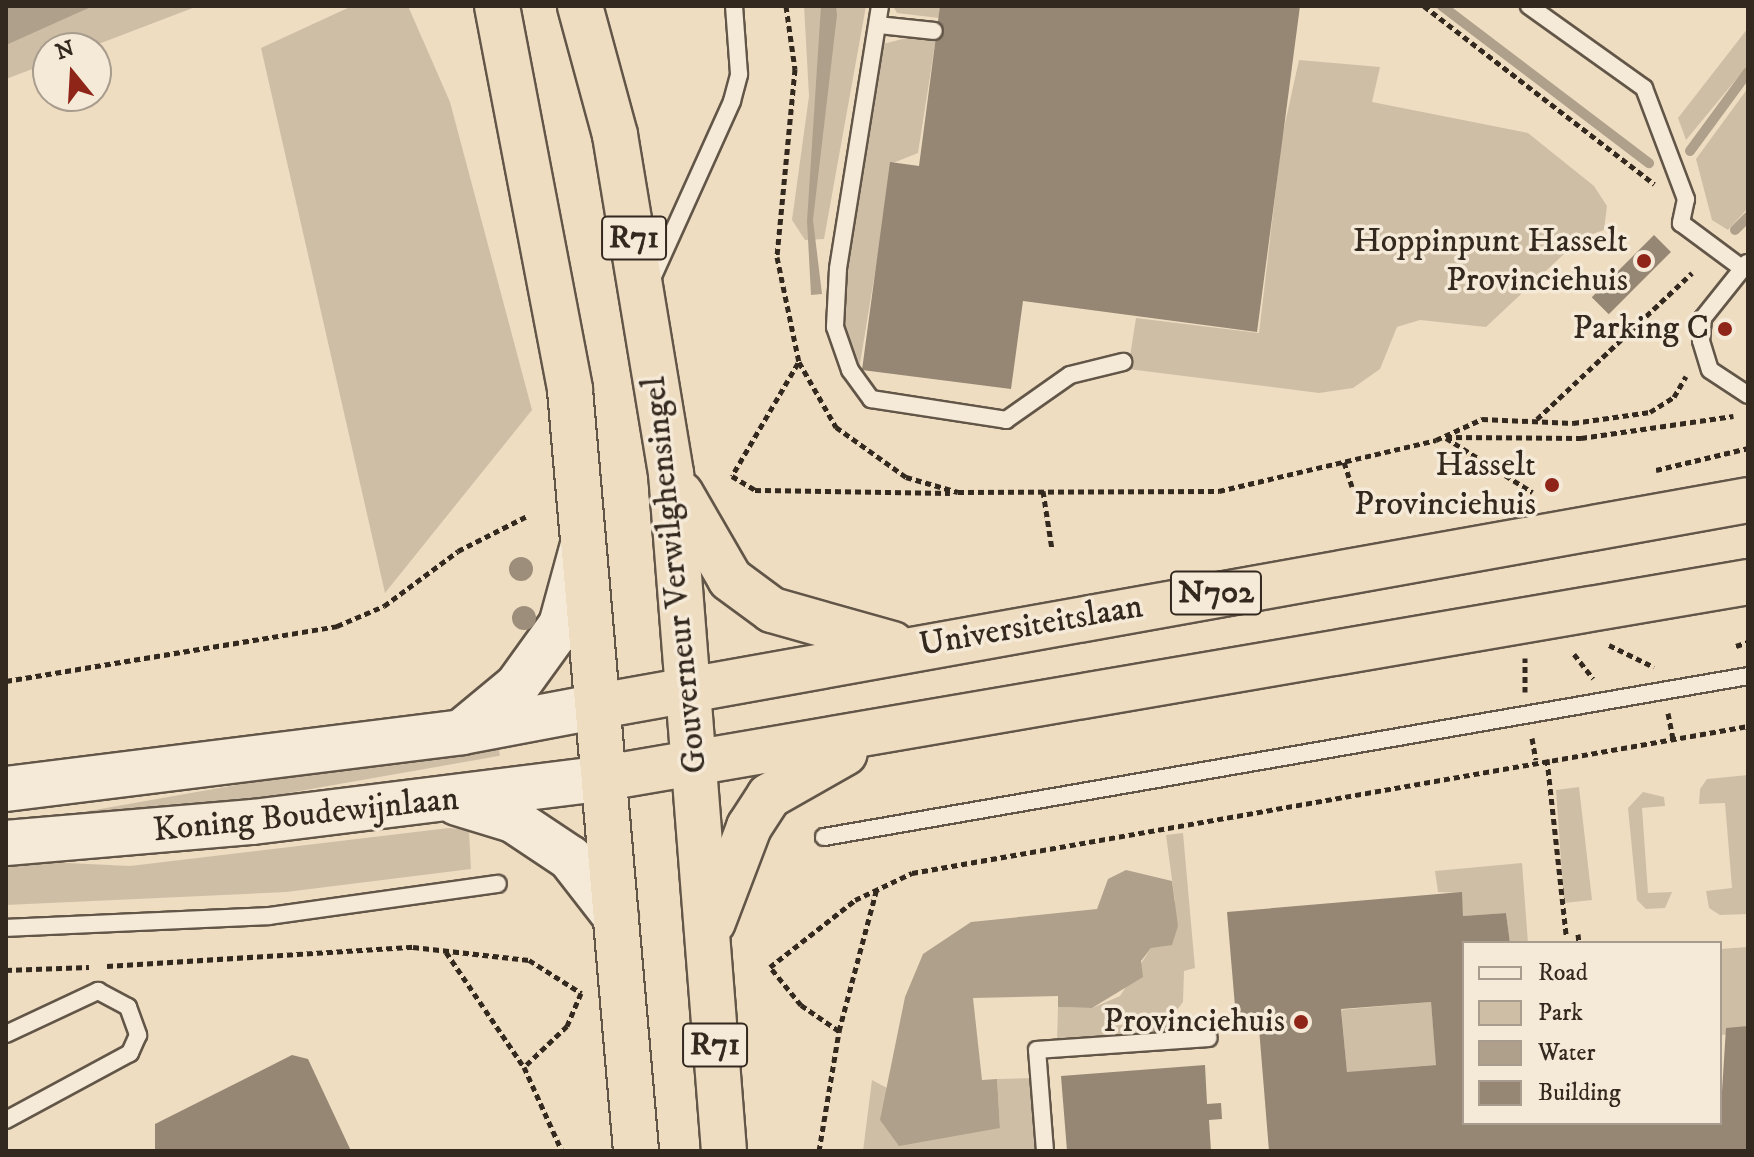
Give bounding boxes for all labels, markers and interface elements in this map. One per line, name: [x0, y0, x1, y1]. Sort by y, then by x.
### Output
north arrow: [32, 32, 112, 112]
text: N: [52, 35, 78, 66]
road number: R71: [600, 210, 668, 266]
place label: Hoppinpunt Hasselt Provinciehuis: [1353, 221, 1628, 300]
marker: Hoppinpunt Hasselt Provinciehuis: [1635, 252, 1653, 270]
place label: Parking C: [1573, 309, 1709, 349]
marker: Parking C: [1716, 320, 1734, 338]
street label: Gouverneur Verwilghensingel: [634, 375, 716, 775]
place label: Hasselt Provinciehuis: [1354, 445, 1536, 524]
marker: Hasselt Provinciehuis: [1543, 476, 1561, 494]
road number: N702: [1168, 565, 1264, 621]
street label: Universiteitslaan: [916, 586, 1146, 666]
street label: Koning Boudewijnlaan: [151, 779, 461, 851]
legend: [1462, 941, 1722, 1125]
text: Road: [1538, 958, 1588, 988]
text: Park: [1538, 998, 1583, 1028]
place label: Provinciehuis: [1103, 1002, 1285, 1042]
marker: Provinciehuis: [1292, 1013, 1310, 1031]
road number: R71: [681, 1017, 749, 1073]
text: Water: [1538, 1038, 1595, 1068]
text: Building: [1538, 1078, 1621, 1108]

